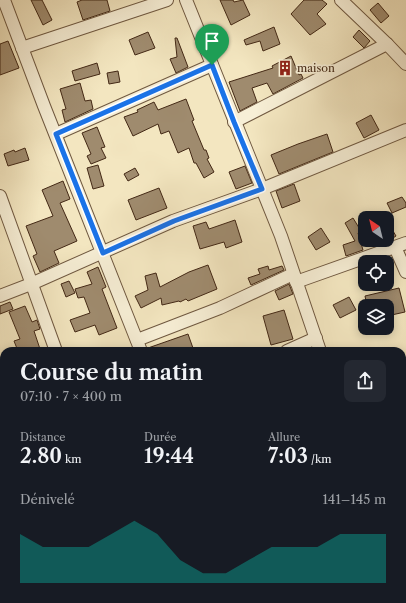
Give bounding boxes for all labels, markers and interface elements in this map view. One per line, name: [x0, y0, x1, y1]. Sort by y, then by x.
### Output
pin: [195, 24, 229, 65]
icon: arrive: [201, 30, 223, 52]
building icon: maison: [276, 59, 294, 77]
place label: maison: [297, 61, 335, 75]
north arrow: [358, 211, 394, 247]
map controls: [358, 211, 394, 335]
button: locate: [358, 255, 394, 291]
button: layers: [358, 299, 394, 335]
text: Course du matin: [20, 359, 203, 386]
button: share: [344, 360, 386, 402]
text: 07:10 · 7 × 400 m: [20, 388, 122, 404]
text: Distance: [20, 430, 66, 444]
text: Durée: [144, 430, 177, 444]
text: Allure: [268, 430, 300, 444]
text: 2.80: [20, 444, 62, 468]
text: 19:44: [144, 444, 194, 468]
text: 7:03: [268, 444, 308, 468]
text: km: [62, 452, 82, 466]
text: /km: [308, 452, 332, 466]
text: Dénivelé: [20, 491, 75, 507]
text: 141–145 m: [322, 491, 386, 507]

